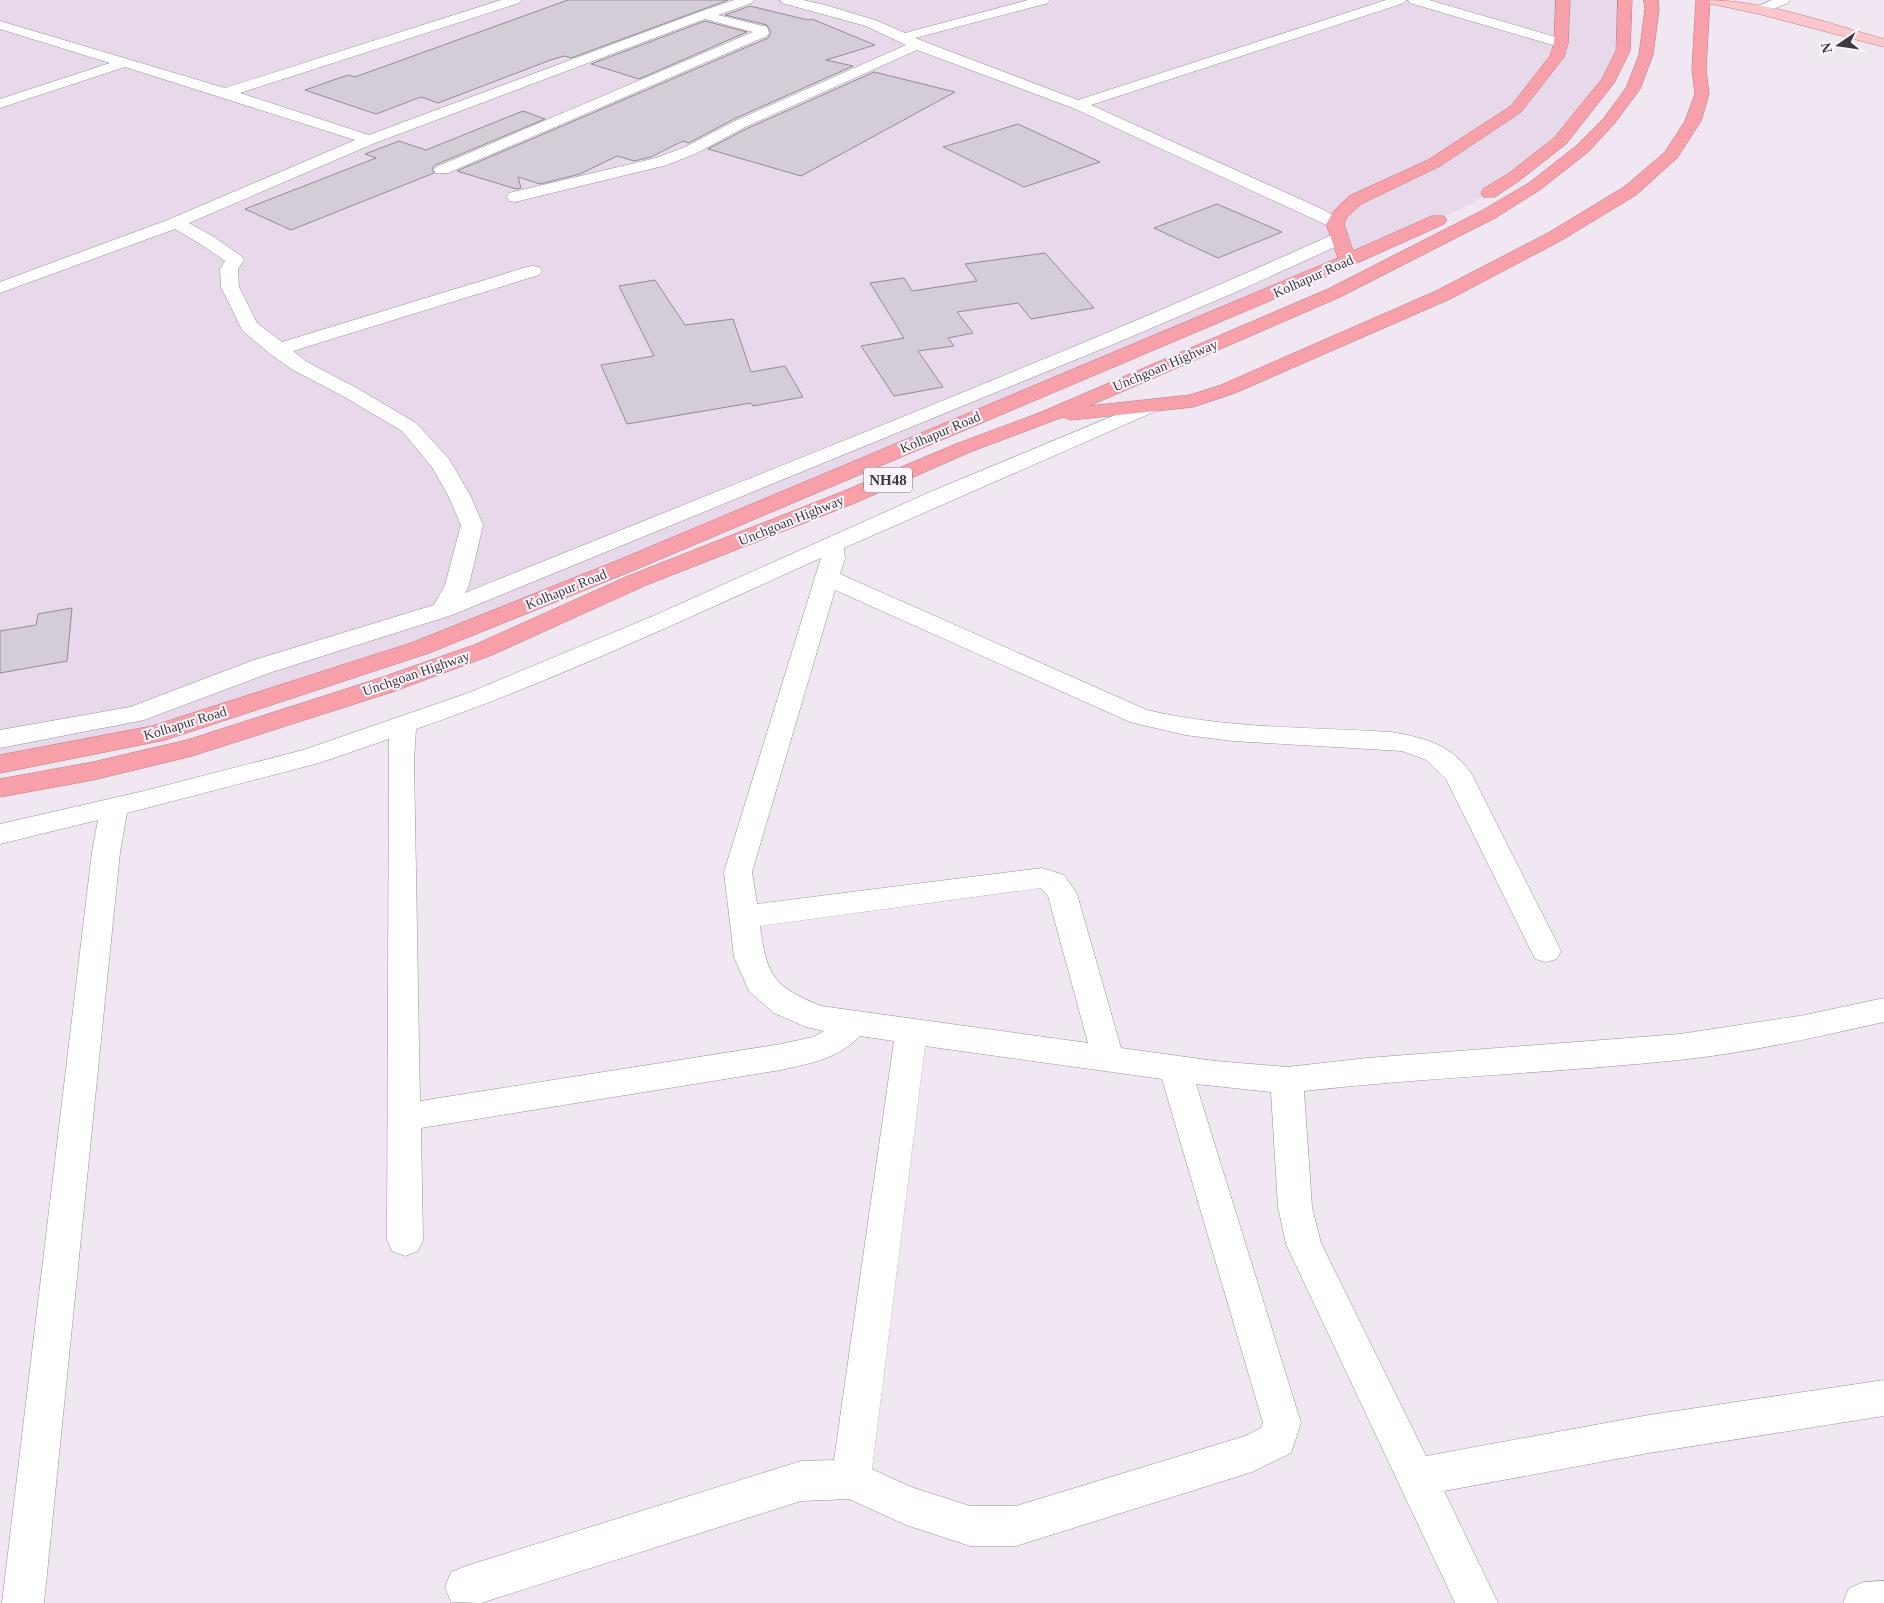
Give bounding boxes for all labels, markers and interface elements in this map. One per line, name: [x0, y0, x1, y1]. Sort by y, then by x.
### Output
north arrow: [1814, 20, 1864, 70]
text: N: [1818, 41, 1835, 54]
street label: Kolhapur Road: [1271, 252, 1356, 301]
street label: Unchgoan Highway: [1111, 337, 1220, 394]
street label: Kolhapur Road: [898, 409, 983, 456]
road number: NH48: [864, 468, 912, 492]
street label: Unchgoan Highway: [736, 492, 846, 548]
street label: Kolhapur Road: [524, 566, 609, 613]
street label: Unchgoan Highway: [361, 648, 472, 699]
street label: Kolhapur Road: [142, 704, 228, 743]

